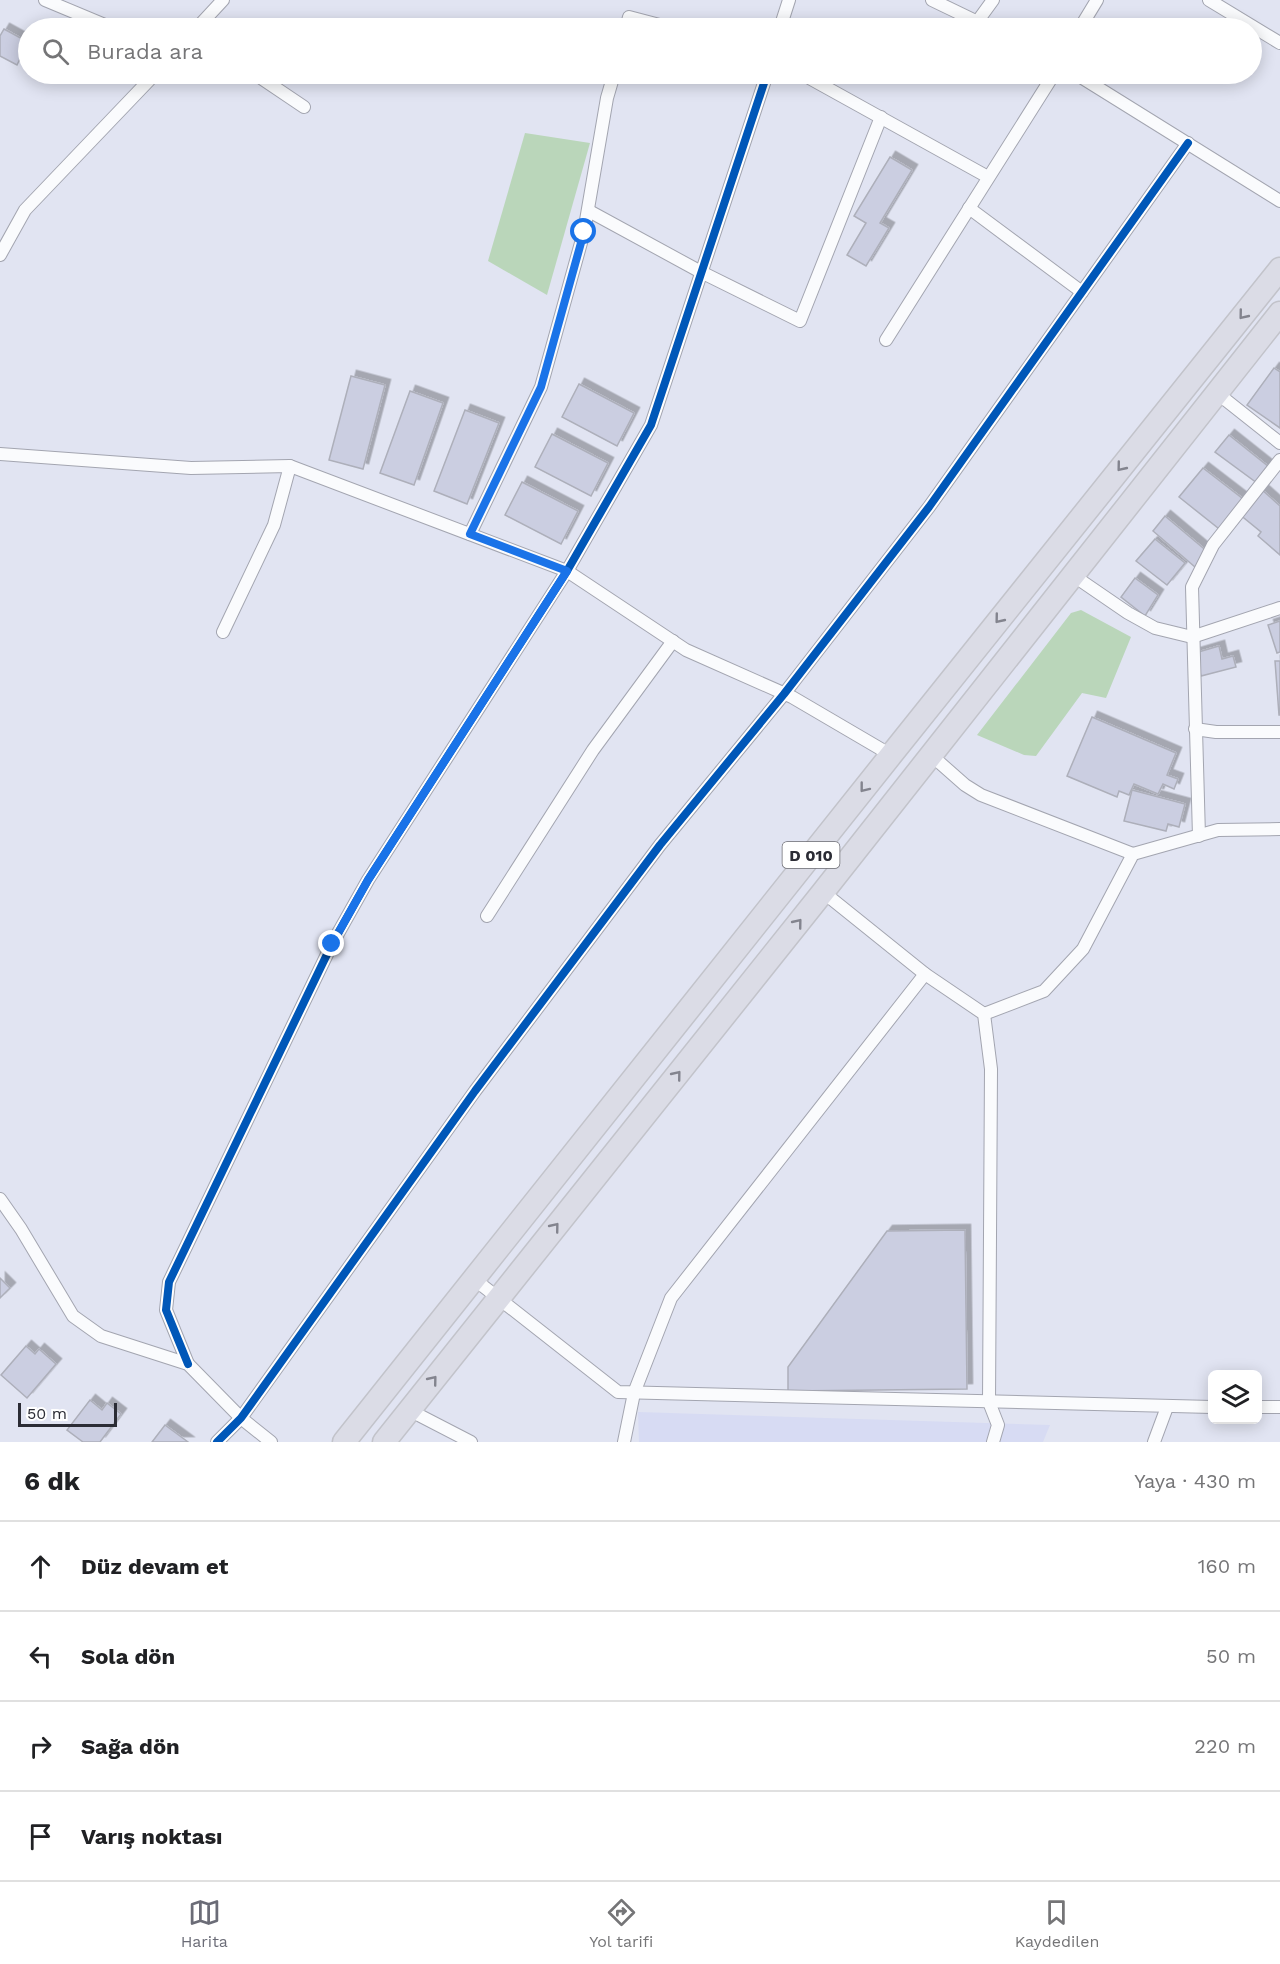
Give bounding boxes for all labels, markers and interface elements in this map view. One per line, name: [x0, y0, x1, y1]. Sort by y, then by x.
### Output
search box: [18, 18, 1262, 84]
icon: search: [39, 35, 72, 68]
text: Burada ara: [87, 39, 203, 64]
route start: [570, 218, 596, 244]
one-way arrow: [1240, 308, 1251, 319]
one-way arrow: [1118, 460, 1129, 471]
one-way arrow: [996, 612, 1007, 623]
one-way arrow: [861, 781, 872, 792]
road number: D 010: [782, 842, 840, 868]
one-way arrow: [791, 919, 802, 930]
route end: [318, 930, 344, 956]
one-way arrow: [669, 1071, 680, 1082]
one-way arrow: [548, 1223, 559, 1234]
map controls: [1208, 1370, 1262, 1424]
button: layers: [1208, 1370, 1262, 1424]
one-way arrow: [426, 1376, 437, 1387]
scale bar: [18, 1400, 117, 1428]
text: 50 m: [27, 1404, 67, 1423]
text: 6 dk: [24, 1466, 80, 1496]
text: Yaya · 430 m: [1134, 1469, 1256, 1493]
icon: ahead: [24, 1550, 57, 1583]
text: Düz devam et: [81, 1554, 228, 1579]
text: 160 m: [1198, 1554, 1256, 1578]
icon: left: [24, 1640, 57, 1673]
text: Sola dön: [81, 1644, 175, 1669]
text: 50 m: [1206, 1644, 1256, 1668]
icon: right: [24, 1730, 57, 1763]
text: Sağa dön: [81, 1734, 180, 1759]
text: 220 m: [1194, 1734, 1256, 1758]
icon: arrive: [24, 1820, 57, 1853]
text: Varış noktası: [81, 1824, 223, 1849]
tab: Harita: [181, 1896, 228, 1951]
tab: Yol tarifi: [589, 1896, 653, 1951]
tab: Kaydedilen: [1015, 1896, 1099, 1951]

